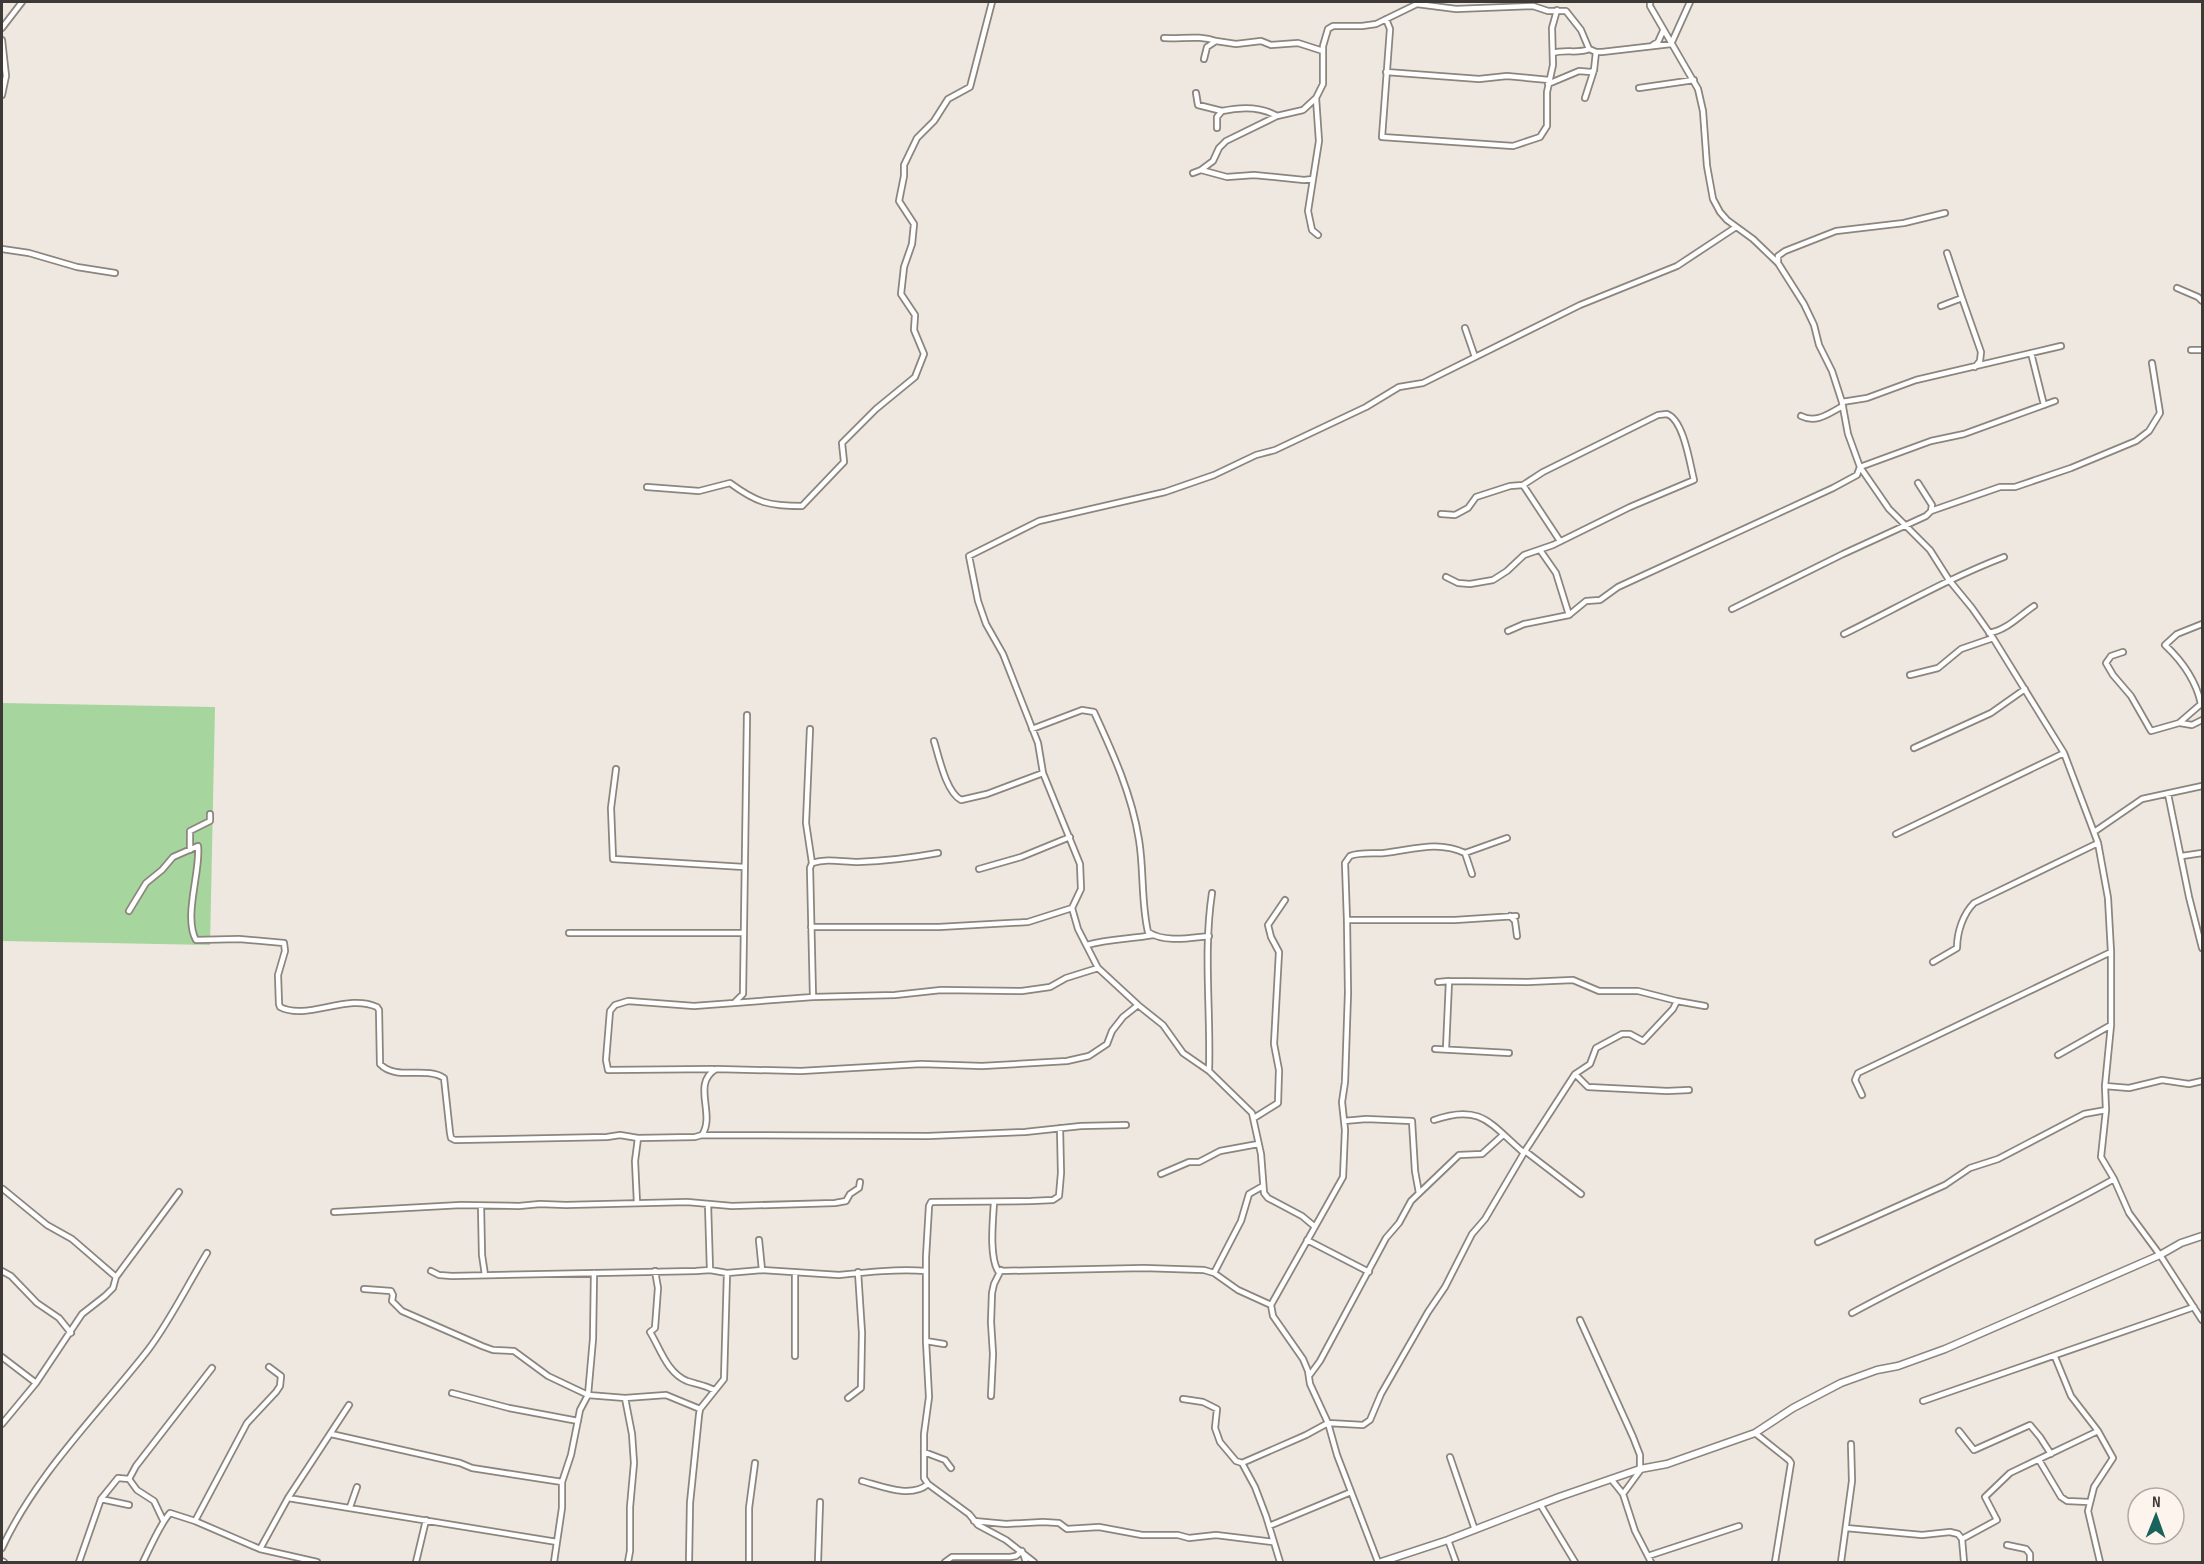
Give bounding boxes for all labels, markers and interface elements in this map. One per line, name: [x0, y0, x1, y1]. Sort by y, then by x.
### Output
north arrow: [2126, 1486, 2186, 1546]
text: N: [2152, 1493, 2161, 1512]

